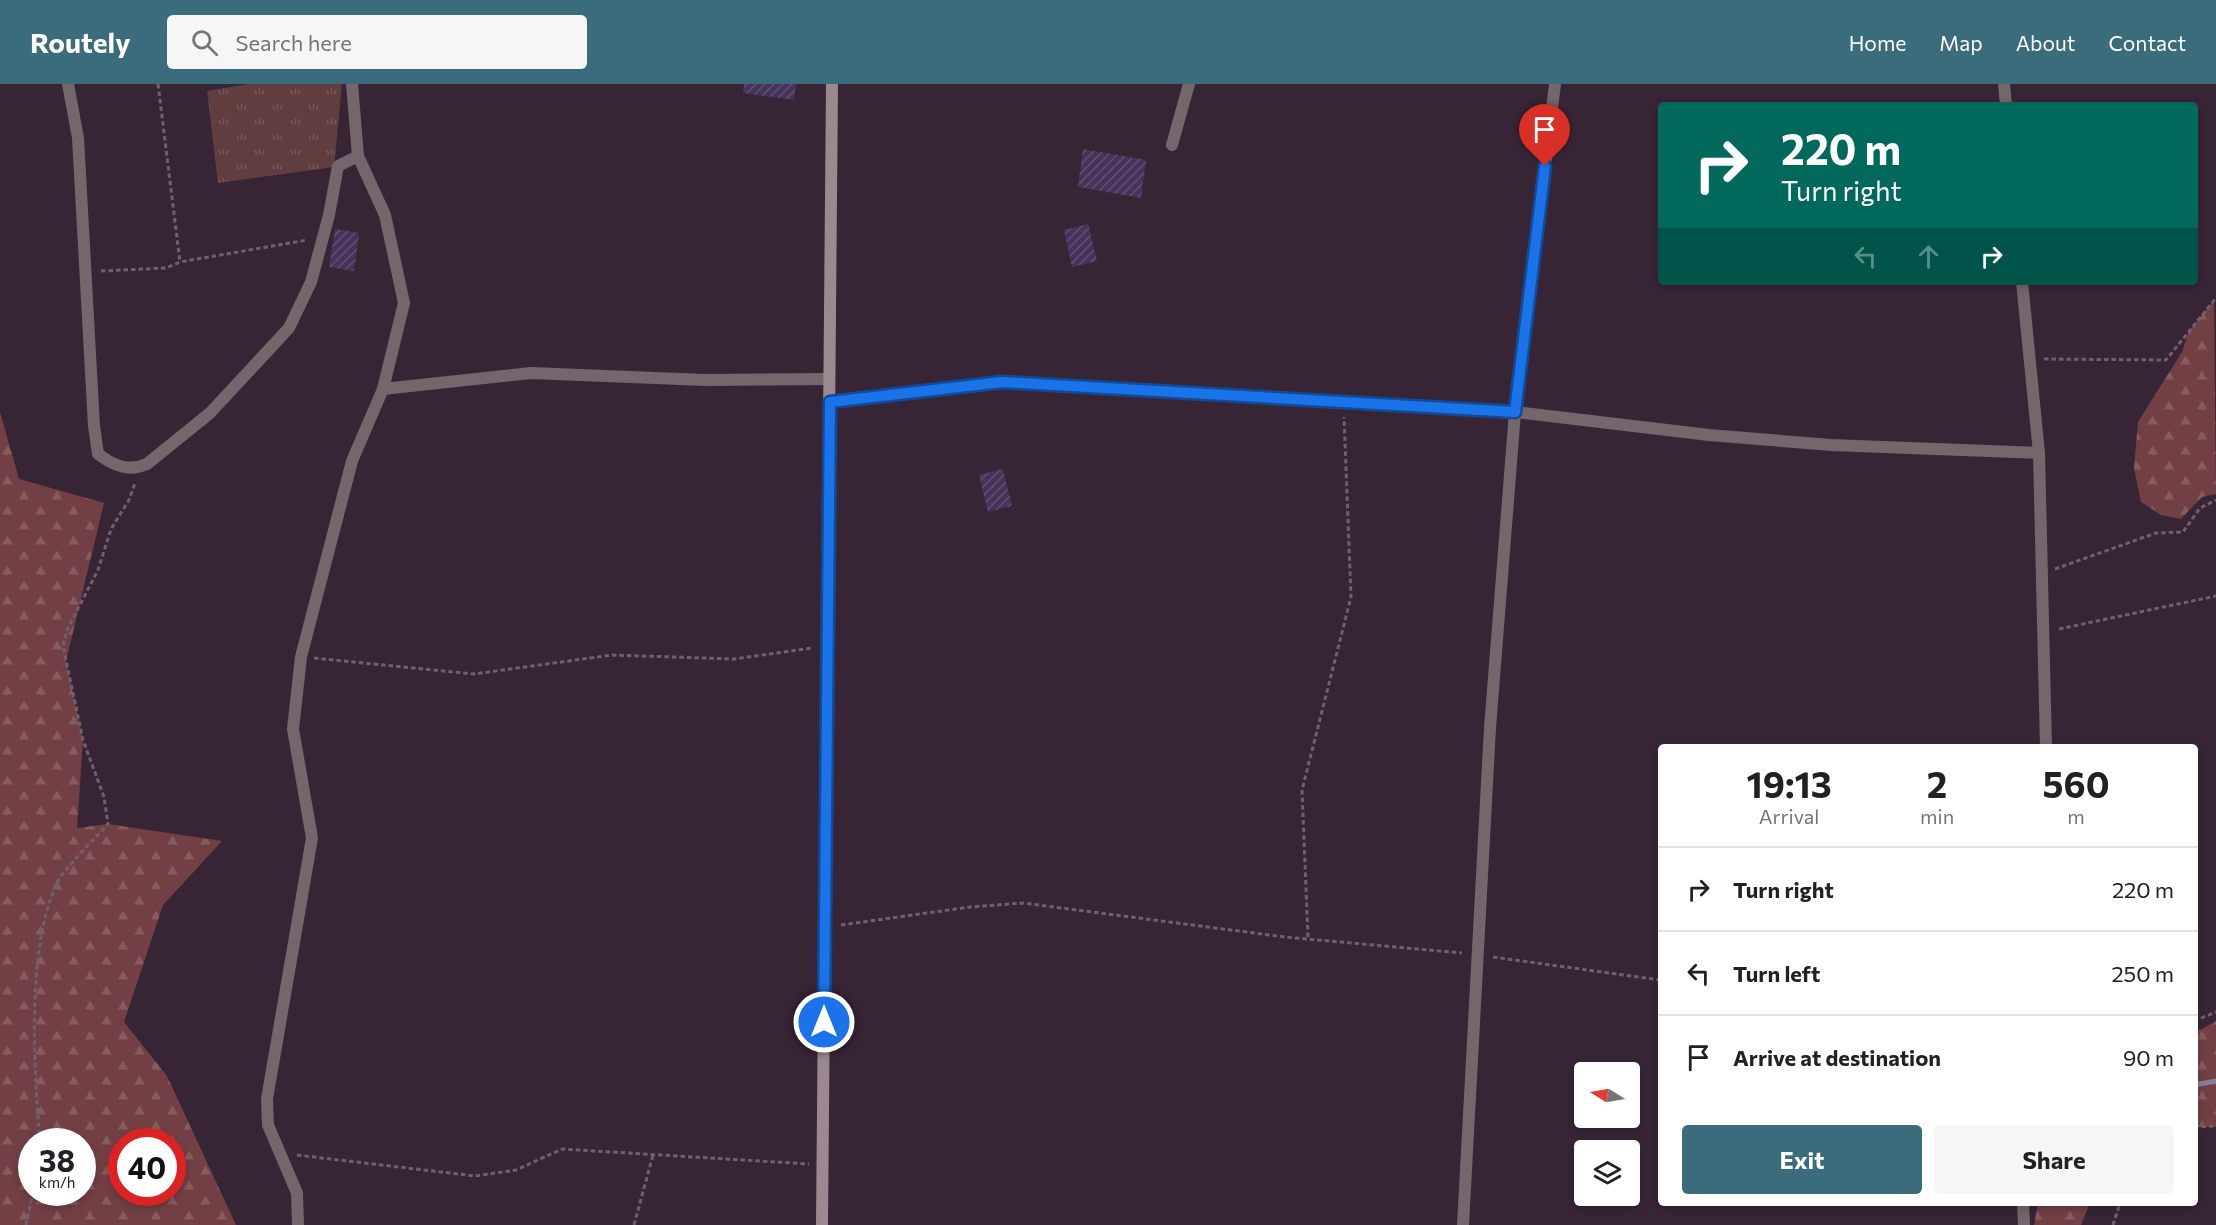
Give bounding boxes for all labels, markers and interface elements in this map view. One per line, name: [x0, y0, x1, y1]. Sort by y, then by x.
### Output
search box: [167, 15, 587, 69]
text: Routely: [30, 25, 131, 59]
icon: search: [188, 26, 221, 59]
text: Search here: [236, 29, 352, 56]
text: Home: [1849, 30, 1906, 55]
text: Map: [1939, 30, 1983, 55]
text: About: [2016, 30, 2075, 55]
text: Contact: [2108, 30, 2186, 55]
pin: [1519, 104, 1570, 166]
icon: arrive: [1528, 113, 1561, 146]
text: 220 m: [1781, 122, 1901, 174]
icon: right: [1682, 126, 1760, 204]
text: Turn right: [1781, 174, 1901, 207]
icon: left: [1849, 240, 1882, 273]
icon: ahead: [1912, 240, 1945, 273]
icon: right: [1975, 240, 2008, 273]
text: 19:13: [1746, 761, 1832, 805]
text: 2: [1927, 761, 1947, 805]
text: 560: [2042, 761, 2110, 805]
text: Arrival: [1759, 804, 1819, 828]
text: min: [1920, 804, 1954, 828]
text: m: [2067, 804, 2085, 828]
icon: right: [1682, 873, 1715, 906]
text: Turn right: [1733, 876, 1834, 903]
text: 220 m: [2112, 876, 2174, 903]
icon: left: [1682, 957, 1715, 990]
text: Turn left: [1733, 960, 1820, 987]
text: 250 m: [2111, 960, 2174, 987]
position arrow: [792, 990, 856, 1054]
icon: arrive: [1682, 1041, 1715, 1074]
text: Arrive at destination: [1733, 1044, 1941, 1071]
text: 90 m: [2123, 1044, 2174, 1071]
north arrow: [1574, 1062, 1640, 1128]
map controls: [1574, 1062, 1640, 1206]
button: Exit: [1682, 1125, 1922, 1194]
button: Share: [1934, 1125, 2174, 1194]
speed limit sign: 40: [108, 1128, 186, 1206]
button: layers: [1574, 1140, 1640, 1206]
text: 38: [39, 1141, 75, 1178]
text: km/h: [39, 1173, 75, 1191]

